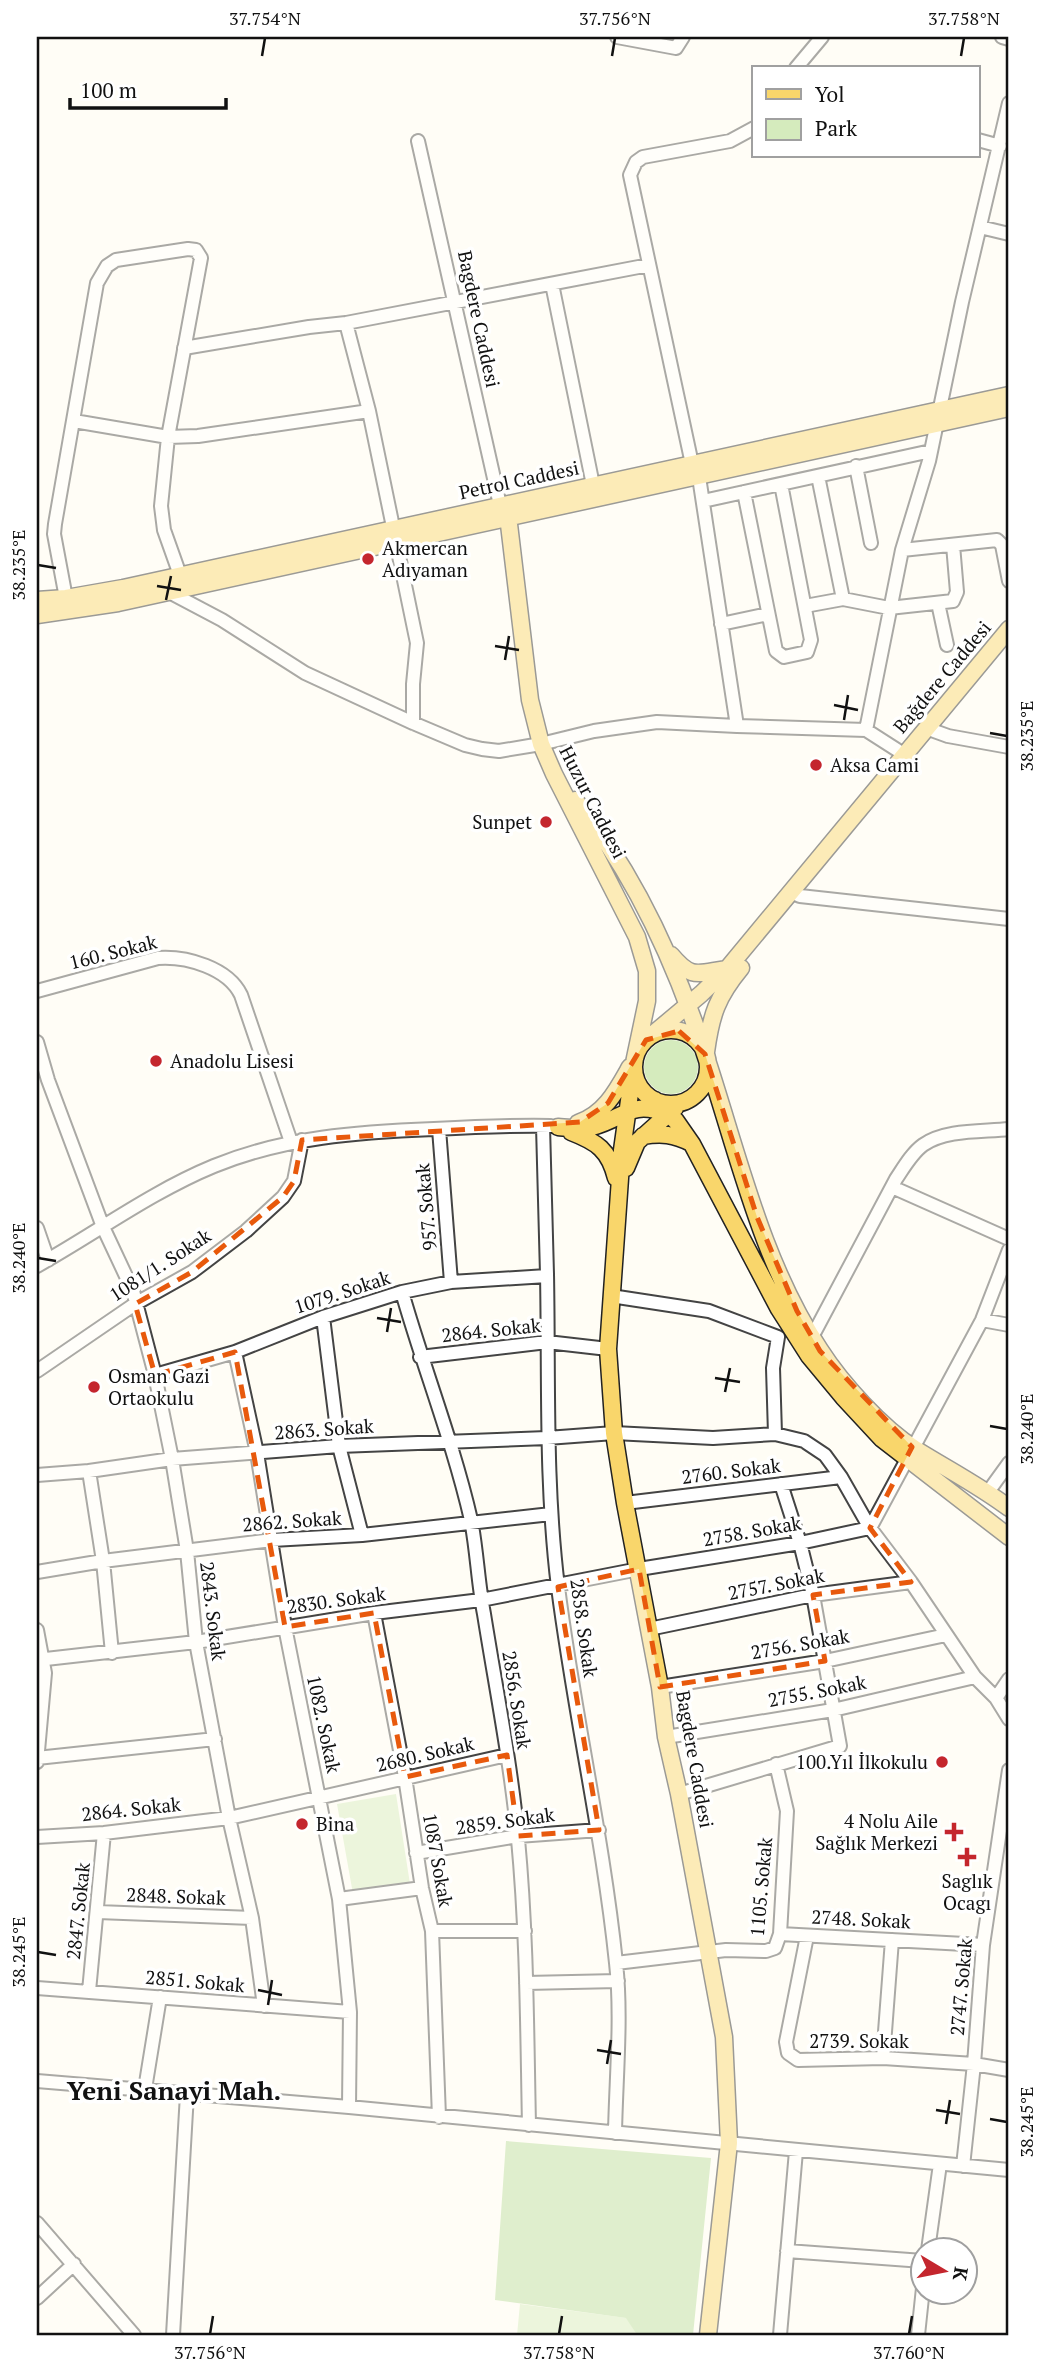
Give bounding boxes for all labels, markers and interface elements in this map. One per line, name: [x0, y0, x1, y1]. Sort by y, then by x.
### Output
text: 37.754°N: [229, 6, 301, 30]
text: 37.756°N: [579, 6, 651, 30]
text: 37.758°N: [928, 6, 1000, 30]
scale bar: [70, 66, 226, 110]
legend: [752, 66, 979, 158]
text: 100 m: [80, 76, 137, 104]
text: Yol: [815, 80, 845, 108]
text: Park: [815, 114, 857, 142]
street label: Bagdere Caddesi: [453, 248, 506, 390]
street label: Petrol Caddesi: [457, 455, 581, 504]
text: 38.235°E: [6, 529, 30, 601]
place label: Akmercan Adıyaman: [382, 535, 468, 582]
marker: Akmercan Adıyaman: [360, 551, 376, 567]
street label: Bağdere Caddesi: [887, 615, 996, 738]
text: 38.235°E: [1014, 700, 1038, 772]
street label: Huzur Caddesi: [554, 741, 633, 862]
place label: Aksa Cami: [830, 752, 919, 777]
marker: Aksa Cami: [808, 757, 824, 773]
place label: Sunpet: [472, 809, 532, 834]
marker: Sunpet: [538, 814, 554, 830]
street label: 160. Sokak: [66, 929, 159, 974]
place label: Anadolu Lisesi: [170, 1048, 294, 1073]
marker: Anadolu Lisesi: [148, 1053, 164, 1069]
street label: 957. Sokak: [409, 1162, 442, 1252]
text: 38.240°E: [6, 1222, 30, 1294]
street label: 1081/1. Sokak: [104, 1222, 215, 1307]
street label: 1079. Sokak: [291, 1264, 393, 1319]
street label: 2864. Sokak: [440, 1312, 542, 1347]
place label: Osman Gazi Ortaokulu: [108, 1363, 210, 1410]
marker: Osman Gazi Ortaokulu: [86, 1379, 102, 1395]
text: 38.240°E: [1014, 1393, 1038, 1465]
street label: 2863. Sokak: [273, 1413, 375, 1444]
street label: 2760. Sokak: [680, 1452, 782, 1489]
street label: 2862. Sokak: [241, 1505, 343, 1536]
street label: 2758. Sokak: [701, 1510, 803, 1551]
street label: 2843. Sokak: [195, 1560, 232, 1662]
street label: 2757. Sokak: [726, 1562, 826, 1605]
street label: 2858. Sokak: [565, 1577, 604, 1679]
street label: 2830. Sokak: [285, 1580, 387, 1619]
street label: 2756. Sokak: [749, 1623, 851, 1664]
street label: 2856. Sokak: [497, 1649, 538, 1751]
street label: 2755. Sokak: [766, 1669, 868, 1712]
street label: 1082. Sokak: [302, 1673, 347, 1775]
street label: Bagdere Caddesi: [671, 1688, 720, 1830]
street label: 2680. Sokak: [374, 1730, 476, 1777]
place label: 100.Yıl İlkokulu: [796, 1749, 928, 1774]
marker: 100.Yıl İlkokulu: [934, 1754, 950, 1770]
street label: 2864. Sokak: [80, 1791, 182, 1826]
street label: 2859. Sokak: [454, 1801, 556, 1840]
place label: 4 Nolu Aile Sağlık Merkezi: [815, 1808, 938, 1855]
place label: Bina: [316, 1811, 355, 1836]
street label: 1087 Sokak: [418, 1811, 459, 1909]
marker: Bina: [294, 1816, 310, 1832]
marker: 4 Nolu Aile Sağlık Merkezi: [944, 1822, 964, 1842]
street label: 1105. Sokak: [744, 1836, 777, 1938]
marker: Saglık Ocagı: [957, 1847, 977, 1867]
street label: 2847. Sokak: [60, 1861, 95, 1961]
place label: Saglık Ocagı: [941, 1868, 993, 1915]
street label: 2848. Sokak: [126, 1881, 226, 1910]
street label: 2748. Sokak: [811, 1903, 912, 1934]
text: 38.245°E: [6, 1916, 30, 1988]
street label: 2747. Sokak: [944, 1937, 977, 2037]
street label: 2851. Sokak: [144, 1964, 246, 1997]
street label: 2739. Sokak: [809, 2028, 909, 2053]
district label: Yeni Sanayi Mah.: [67, 2073, 281, 2107]
text: 38.245°E: [1014, 2086, 1038, 2158]
north arrow: [909, 2236, 979, 2306]
text: K: [948, 2265, 975, 2283]
text: 37.756°N: [174, 2340, 246, 2364]
text: 37.758°N: [523, 2340, 595, 2364]
text: 37.760°N: [873, 2340, 945, 2364]

